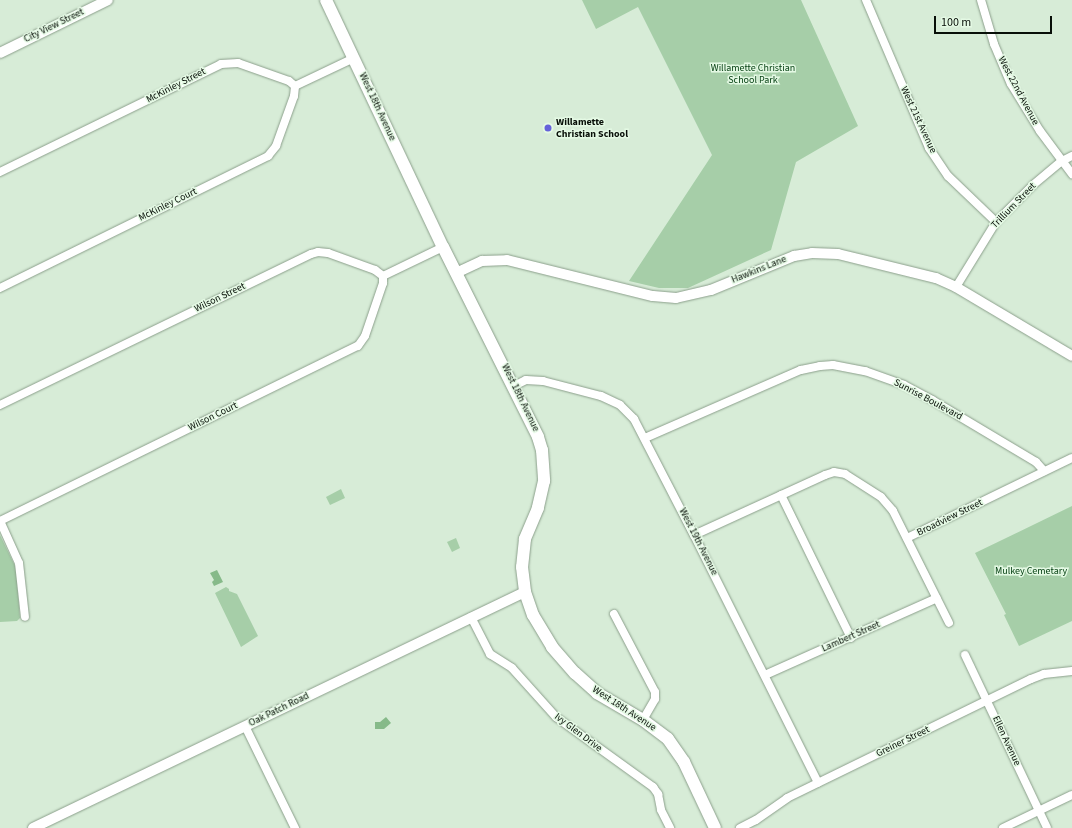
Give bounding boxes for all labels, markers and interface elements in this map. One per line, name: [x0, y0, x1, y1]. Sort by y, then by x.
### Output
street label: City View Street: [22, 6, 86, 46]
scale bar: [936, 8, 1054, 34]
text: 100 m: [941, 14, 971, 31]
street label: West 22nd Avenue: [995, 55, 1041, 127]
park label: Willamette Christian School Park: [711, 62, 795, 86]
street label: McKinley Street: [144, 66, 208, 106]
street label: West 18th Avenue: [356, 71, 398, 143]
street label: West 21st Avenue: [897, 85, 939, 155]
place label: Willamette Christian School: [556, 116, 628, 140]
marker: Willamette Christian School: [543, 123, 553, 133]
street label: Trillium Street: [989, 181, 1039, 231]
street label: McKinley Court: [137, 186, 199, 224]
street label: Hawkins Lane: [730, 254, 788, 286]
street label: Wilson Street: [193, 281, 247, 315]
street label: West 18th Avenue: [498, 362, 542, 434]
street label: Sunrise Boulevard: [892, 377, 964, 423]
street label: Wilson Court: [186, 400, 240, 434]
street label: Broadview Street: [915, 497, 985, 539]
street label: West 19th Avenue: [676, 506, 720, 578]
park label: Mulkey Cemetary: [995, 566, 1067, 578]
street label: Lambert Street: [820, 619, 882, 655]
street label: West 18th Avenue: [590, 684, 658, 734]
street label: Oak Patch Road: [247, 690, 311, 730]
street label: Ivy Glen Drive: [552, 711, 604, 755]
street label: Ellen Avenue: [989, 714, 1023, 768]
street label: Greiner Street: [874, 724, 932, 760]

